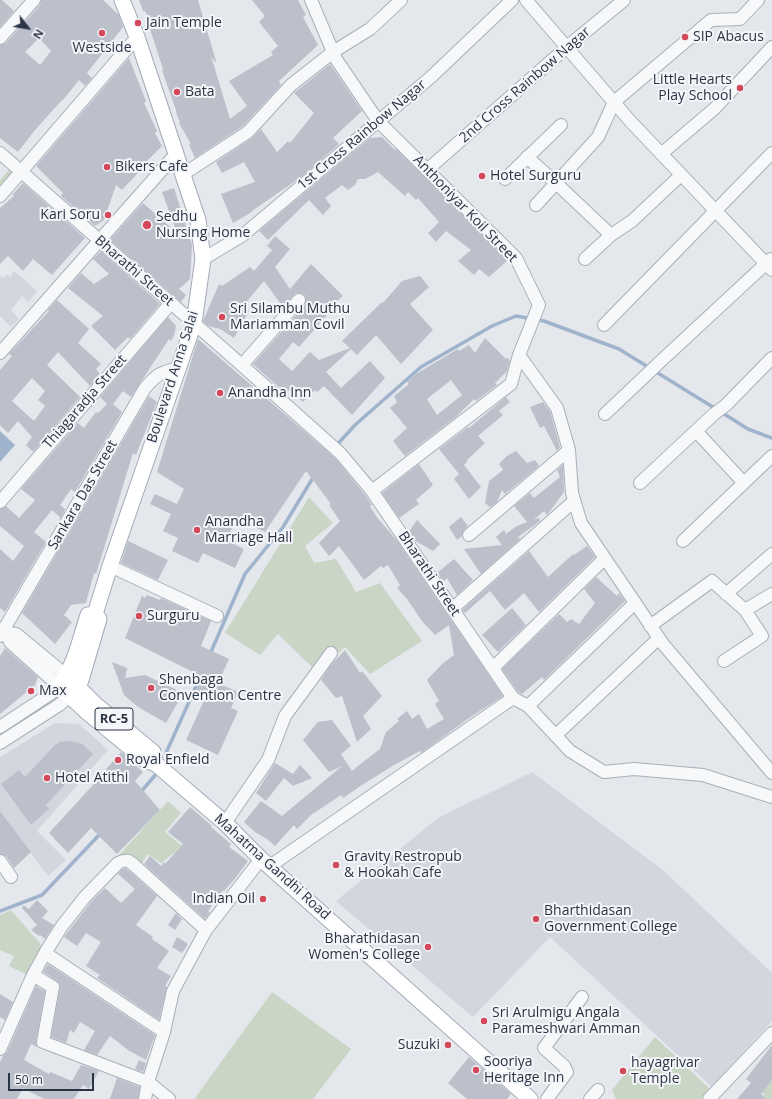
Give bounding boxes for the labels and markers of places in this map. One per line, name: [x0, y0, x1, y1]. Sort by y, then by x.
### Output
place label: Jain Temple: [146, 15, 222, 31]
marker: Jain Temple: [133, 18, 143, 28]
marker: Westside: [97, 28, 107, 38]
place label: SIP Abacus: [693, 29, 764, 45]
marker: SIP Abacus: [680, 32, 690, 42]
place label: Westside: [72, 40, 132, 56]
place label: Little Hearts Play School: [653, 72, 732, 104]
marker: Little Hearts Play School: [735, 83, 745, 93]
place label: Bata: [185, 84, 215, 100]
marker: Bata: [172, 87, 182, 97]
place label: Bikers Cafe: [115, 159, 188, 175]
marker: Bikers Cafe: [102, 162, 112, 172]
place label: Hotel Surguru: [490, 168, 581, 184]
marker: Hotel Surguru: [477, 171, 487, 181]
place label: Kari Soru: [40, 207, 100, 223]
place label: Sedhu Nursing Home: [156, 209, 250, 242]
marker: Kari Soru: [103, 210, 113, 220]
marker: Sedhu Nursing Home: [141, 219, 153, 231]
place label: Sri Silambu Muthu Mariamman Covil: [230, 301, 350, 334]
marker: Sri Silambu Muthu Mariamman Covil: [217, 312, 227, 322]
place label: Anandha Inn: [228, 385, 311, 401]
marker: Anandha Inn: [215, 388, 225, 398]
place label: Anandha Marriage Hall: [205, 514, 292, 546]
marker: Anandha Marriage Hall: [192, 525, 202, 535]
place label: Surguru: [147, 608, 199, 624]
marker: Surguru: [134, 611, 144, 621]
place label: Shenbaga Convention Centre: [159, 672, 281, 704]
place label: Max: [39, 683, 67, 699]
marker: Shenbaga Convention Centre: [146, 683, 156, 693]
marker: Max: [26, 686, 36, 696]
place label: Royal Enfield: [126, 752, 210, 768]
marker: Royal Enfield: [113, 755, 123, 765]
place label: Hotel Atithi: [55, 770, 128, 786]
marker: Hotel Atithi: [42, 773, 52, 783]
place label: Gravity Restropub & Hookah Cafe: [344, 849, 462, 882]
marker: Gravity Restropub & Hookah Cafe: [331, 860, 341, 870]
place label: Indian Oil: [192, 891, 255, 907]
marker: Indian Oil: [258, 894, 268, 904]
place label: Bharthidasan Government College: [544, 903, 677, 936]
marker: Bharthidasan Government College: [531, 914, 541, 924]
place label: Bharathidasan Women's College: [308, 931, 420, 964]
marker: Bharathidasan Women's College: [423, 942, 433, 952]
place label: Sri Arulmigu Angala Parameshwari Amman: [492, 1005, 640, 1038]
marker: Sri Arulmigu Angala Parameshwari Amman: [479, 1016, 489, 1026]
place label: Suzuki: [398, 1037, 440, 1053]
marker: Suzuki: [443, 1040, 453, 1050]
place label: Sooriya Heritage Inn: [484, 1054, 564, 1086]
place label: hayagrivar Temple: [631, 1055, 700, 1088]
marker: Sooriya Heritage Inn: [471, 1065, 481, 1075]
marker: hayagrivar Temple: [618, 1066, 628, 1076]

